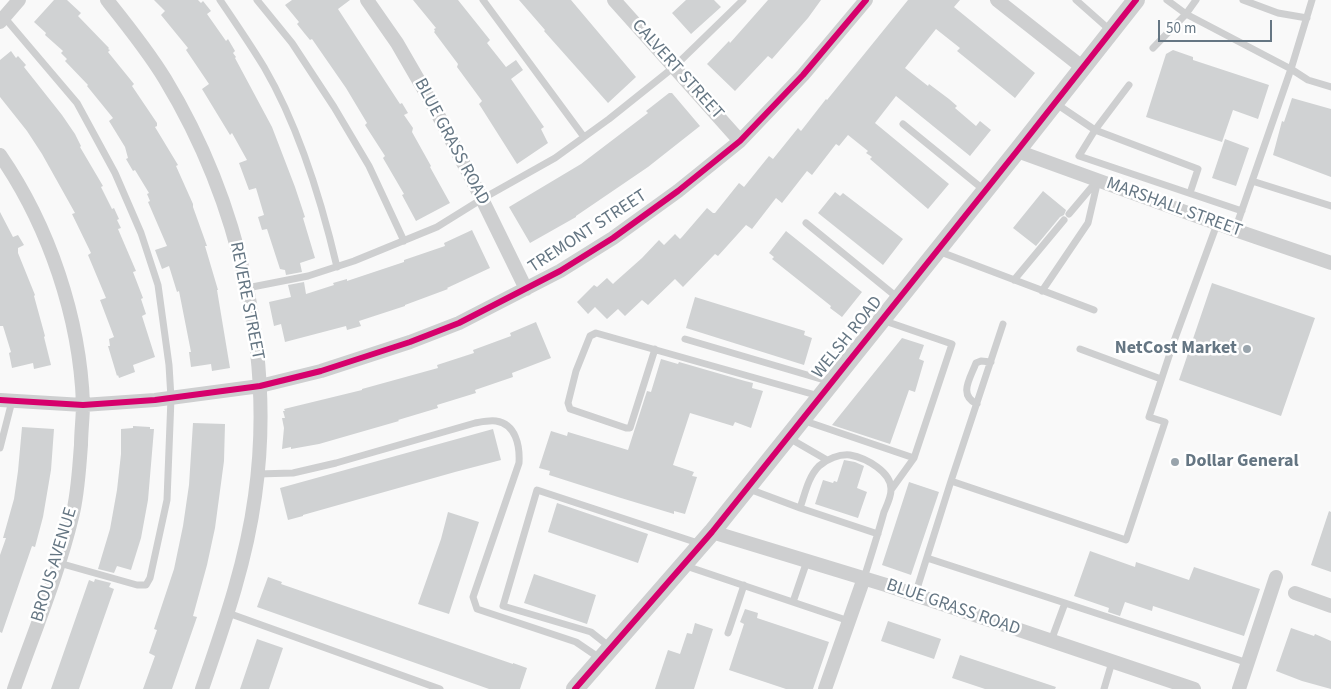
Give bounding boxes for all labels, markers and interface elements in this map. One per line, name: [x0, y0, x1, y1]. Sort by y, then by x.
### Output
scale bar: [1161, 10, 1275, 42]
street label: CALVERT STREET: [626, 16, 728, 124]
text: 50 m: [1166, 18, 1196, 39]
street label: BLUE GRASS ROAD: [409, 75, 493, 209]
street label: MARSHALL STREET: [1103, 173, 1245, 243]
street label: TREMONT STREET: [525, 186, 651, 278]
street label: REVERE STREET: [224, 240, 268, 362]
street label: WELSH ROAD: [808, 292, 888, 384]
place label: NetCost Market: [1115, 338, 1237, 360]
marker: NetCost Market: [1241, 343, 1253, 355]
place label: Dollar General: [1185, 451, 1299, 473]
marker: Dollar General: [1169, 456, 1181, 468]
street label: BROUS AVENUE: [27, 505, 83, 625]
street label: BLUE GRASS ROAD: [883, 575, 1023, 641]

